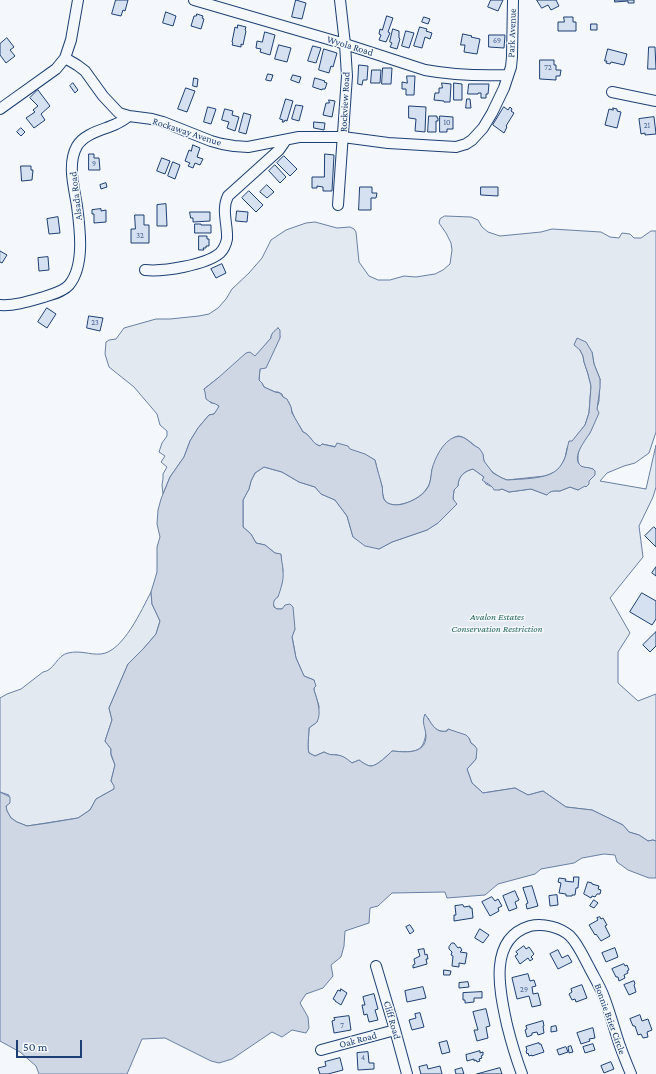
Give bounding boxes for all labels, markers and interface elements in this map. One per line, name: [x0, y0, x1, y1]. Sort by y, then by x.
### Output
street label: Park Avenue: [505, 8, 519, 58]
street label: Wyola Road: [325, 33, 375, 59]
house number: 69: [493, 36, 501, 46]
house number: 72: [544, 63, 552, 73]
street label: Rockview Road: [337, 72, 353, 132]
street label: Rockaway Avenue: [151, 115, 223, 149]
house number: 10: [443, 118, 451, 128]
house number: 21: [644, 121, 650, 131]
house number: 9: [92, 159, 96, 169]
street label: Alsada Road: [67, 171, 85, 221]
house number: 32: [136, 231, 144, 241]
house number: 23: [91, 318, 99, 328]
park label: Avalon Estates Conservation Restriction: [451, 611, 543, 634]
street label: Bonnie Brier Circle: [592, 982, 628, 1056]
house number: 29: [520, 985, 528, 995]
street label: Cliff Road: [381, 1000, 403, 1040]
house number: 7: [340, 1021, 344, 1031]
street label: Oak Road: [338, 1029, 378, 1051]
scale bar: [18, 1032, 84, 1058]
text: 50 m: [23, 1040, 47, 1054]
house number: 4: [361, 1053, 365, 1063]

